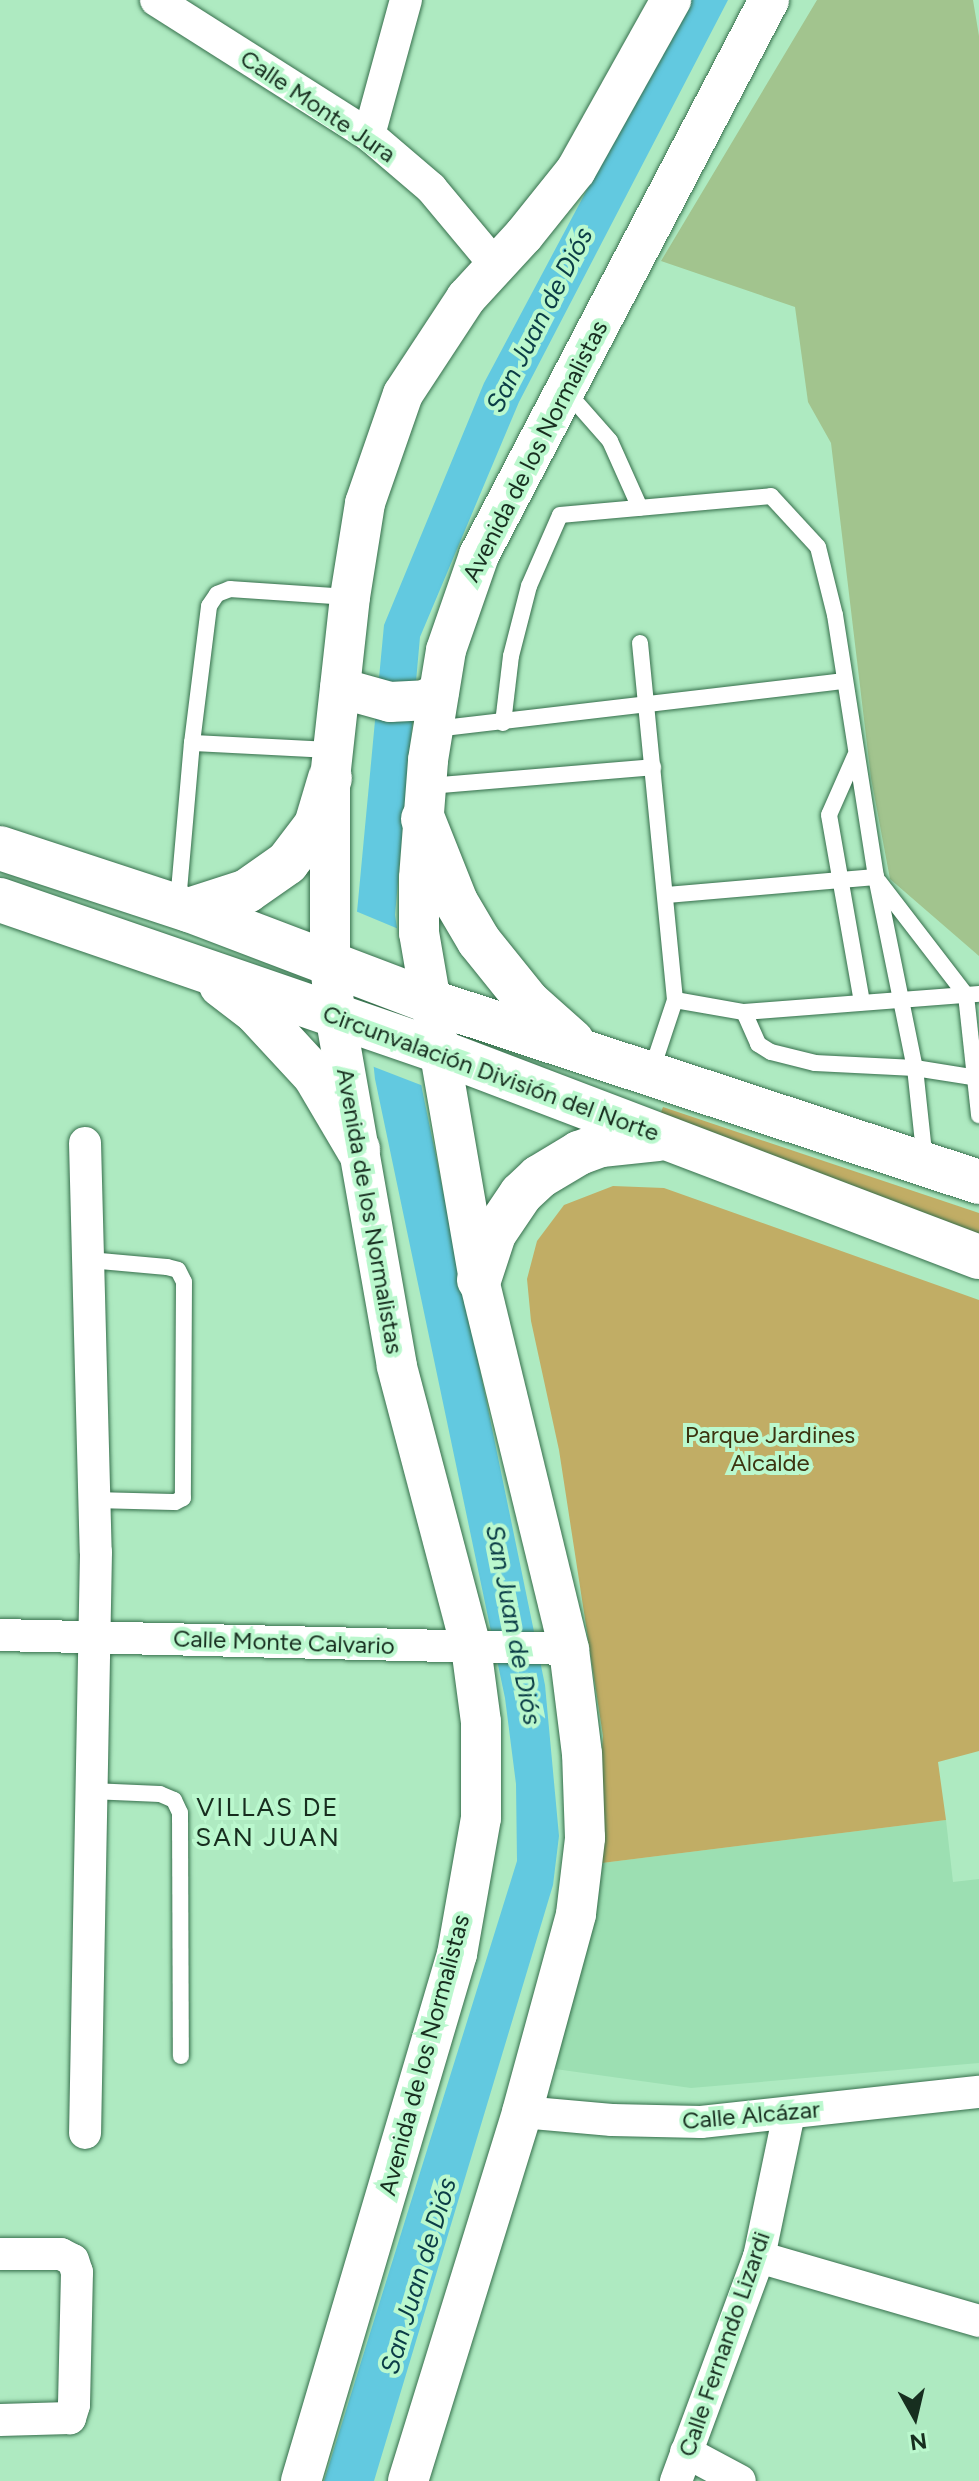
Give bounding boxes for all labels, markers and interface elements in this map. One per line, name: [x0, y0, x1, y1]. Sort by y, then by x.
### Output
street label: Calle Monte Jura: [235, 43, 401, 169]
water label: San Juan de Diós: [480, 222, 600, 418]
street label: Avenida de los Normalistas: [456, 315, 614, 587]
street label: Circunvalación División del Norte: [319, 999, 663, 1147]
street label: Avenida de los Normalistas: [331, 1066, 409, 1356]
park label: Parque Jardines Alcalde: [685, 1421, 855, 1477]
water label: San Juan de Diós: [478, 1522, 548, 1728]
street label: Calle Monte Calvario: [173, 1624, 395, 1660]
district label: VILLAS DE SAN JUAN: [195, 1792, 341, 1854]
street label: Avenida de los Normalistas: [373, 1911, 475, 2199]
street label: Calle Alcázar: [681, 2095, 821, 2135]
water label: San Juan de Diós: [374, 2174, 464, 2378]
street label: Calle Fernando Lizardi: [672, 2228, 776, 2460]
north arrow: [875, 2377, 955, 2457]
text: N: [908, 2427, 929, 2456]

